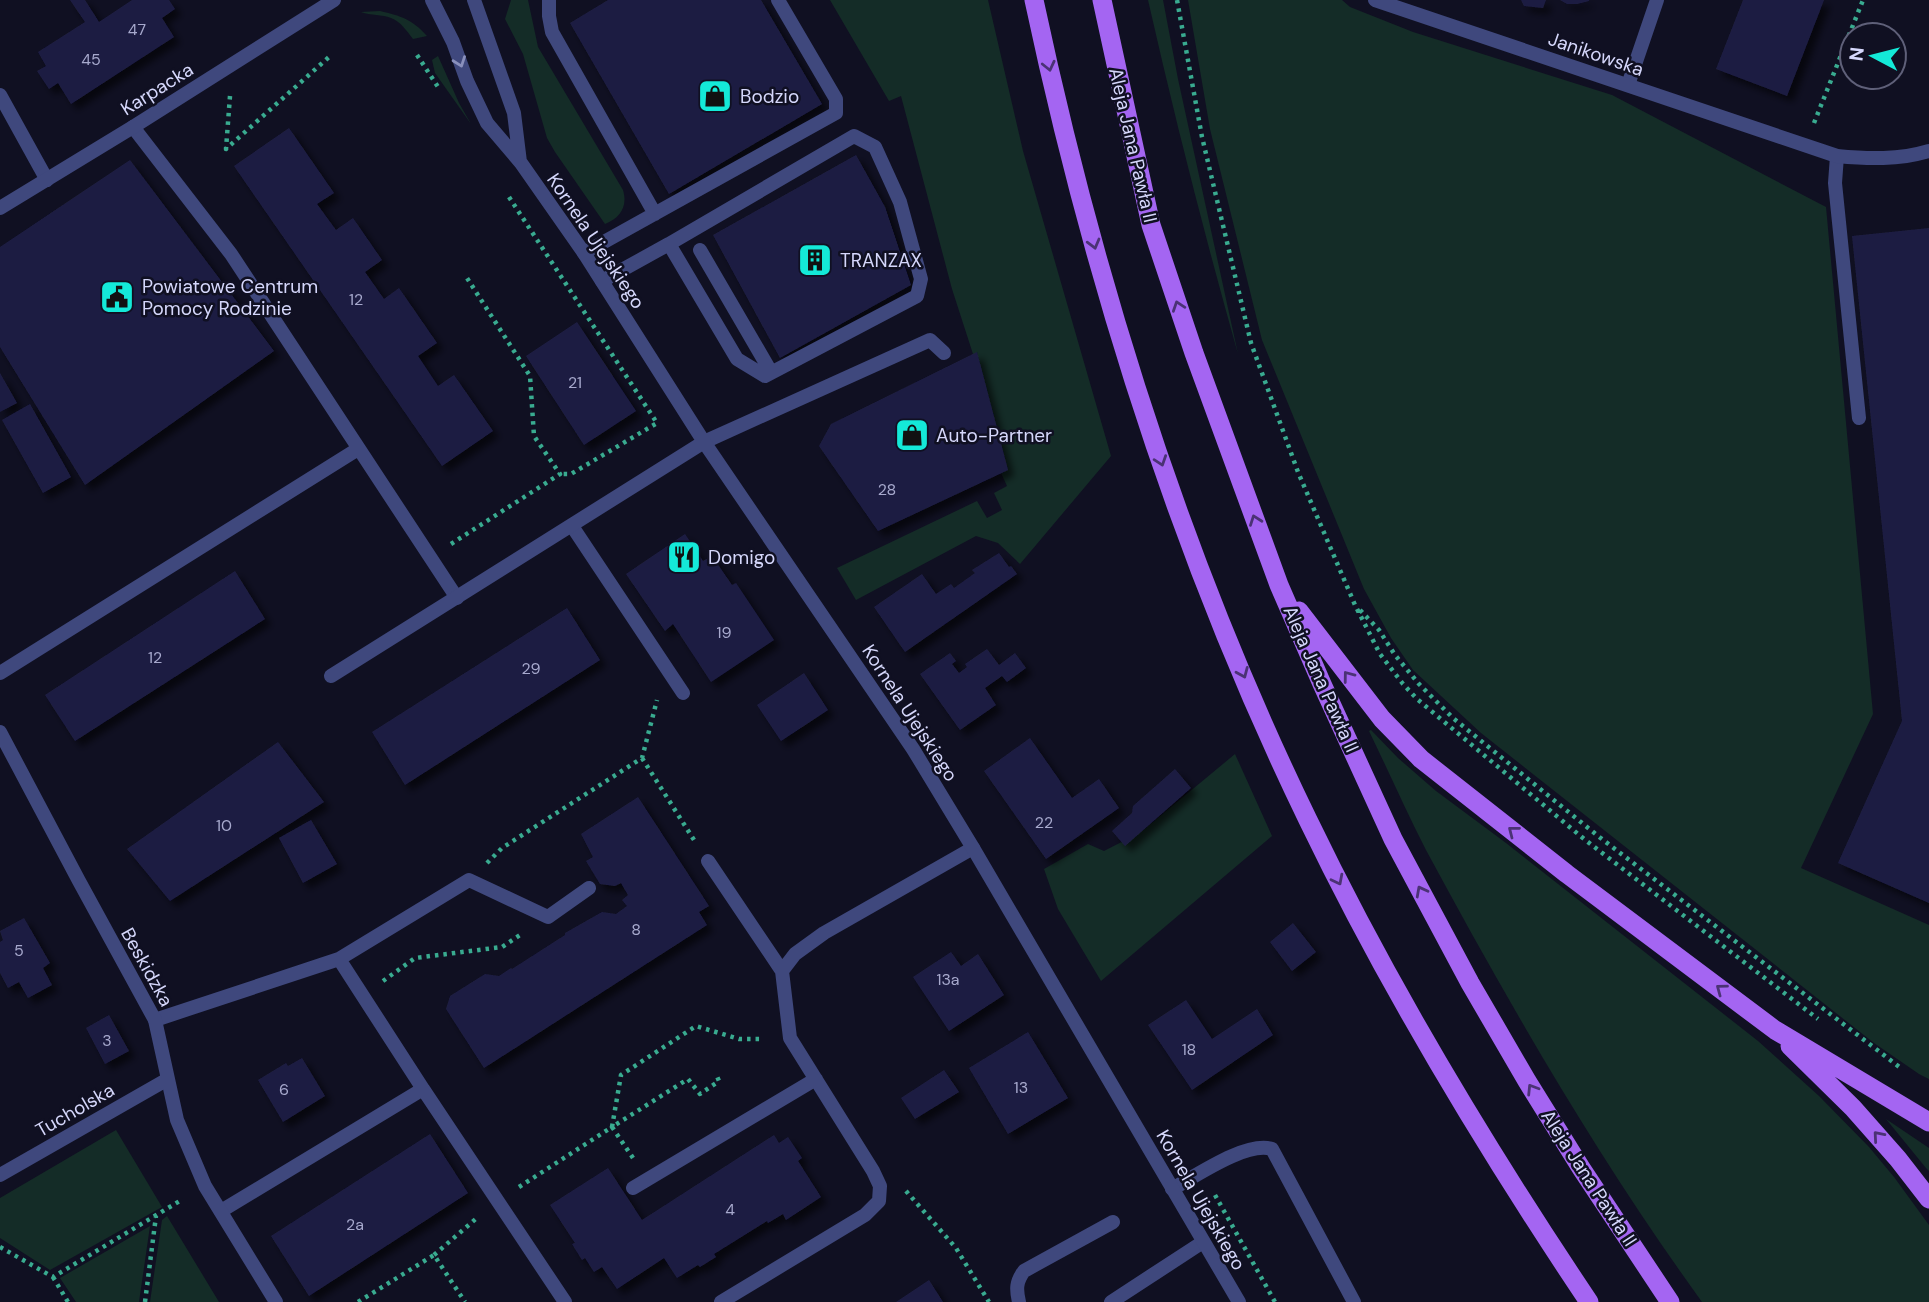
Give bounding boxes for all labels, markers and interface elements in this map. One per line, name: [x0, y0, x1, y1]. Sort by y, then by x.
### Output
house number: 47: [128, 19, 146, 40]
north arrow: [1838, 21, 1908, 91]
street label: Janikowska: [1545, 26, 1647, 82]
text: N: [1843, 46, 1870, 62]
house number: 45: [81, 49, 101, 70]
one-way arrow: [452, 56, 466, 68]
street label: Karpacka: [116, 57, 198, 121]
one-way arrow: [1041, 60, 1055, 72]
street label: Aleja Jana Pawła II: [1103, 65, 1163, 225]
shop icon: Bodzio: [696, 77, 734, 115]
place label: Bodzio: [740, 84, 799, 109]
street label: Kornela Ujejskiego: [541, 168, 651, 314]
one-way arrow: [1085, 238, 1100, 250]
building icon: TRANZAX: [796, 241, 834, 279]
place label: TRANZAX: [840, 248, 922, 273]
place label: Powiatowe Centrum Pomocy Rodzinie: [142, 274, 318, 321]
public building icon: Powiatowe Centrum Pomocy Rodzinie: [98, 278, 136, 316]
house number: 12: [349, 289, 363, 310]
one-way arrow: [1172, 301, 1186, 313]
house number: 21: [568, 372, 582, 393]
shop icon: Auto-Partner: [893, 416, 931, 454]
place label: Auto-Partner: [936, 423, 1052, 448]
one-way arrow: [1153, 454, 1168, 466]
house number: 28: [878, 479, 896, 500]
one-way arrow: [1250, 515, 1264, 527]
restaurant icon: Domigo: [665, 538, 703, 576]
place label: Domigo: [708, 545, 775, 570]
street label: Aleja Jana Pawła II: [1277, 602, 1365, 756]
house number: 19: [716, 622, 732, 643]
street label: Kornela Ujejskiego: [856, 640, 964, 786]
house number: 12: [148, 647, 162, 668]
house number: 29: [521, 658, 541, 679]
one-way arrow: [1234, 667, 1248, 679]
one-way arrow: [1344, 671, 1357, 684]
house number: 22: [1035, 812, 1053, 833]
house number: 10: [216, 815, 232, 836]
one-way arrow: [1508, 827, 1521, 840]
one-way arrow: [1329, 873, 1343, 885]
one-way arrow: [1416, 886, 1429, 898]
house number: 8: [631, 919, 641, 940]
street label: Beskidzka: [115, 923, 179, 1011]
house number: 5: [14, 940, 24, 961]
house number: 13a: [936, 969, 960, 990]
one-way arrow: [1716, 984, 1728, 997]
house number: 3: [102, 1030, 112, 1051]
house number: 18: [1182, 1039, 1196, 1060]
street label: Tucholska: [31, 1077, 119, 1143]
house number: 13: [1014, 1077, 1028, 1098]
house number: 6: [279, 1079, 289, 1100]
one-way arrow: [1528, 1084, 1541, 1097]
street label: Aleja Jana Pawła II: [1535, 1105, 1643, 1251]
street label: Kornela Ujejskiego: [1151, 1125, 1251, 1275]
one-way arrow: [1874, 1132, 1886, 1145]
house number: 4: [725, 1199, 735, 1220]
house number: 2a: [346, 1214, 364, 1235]

